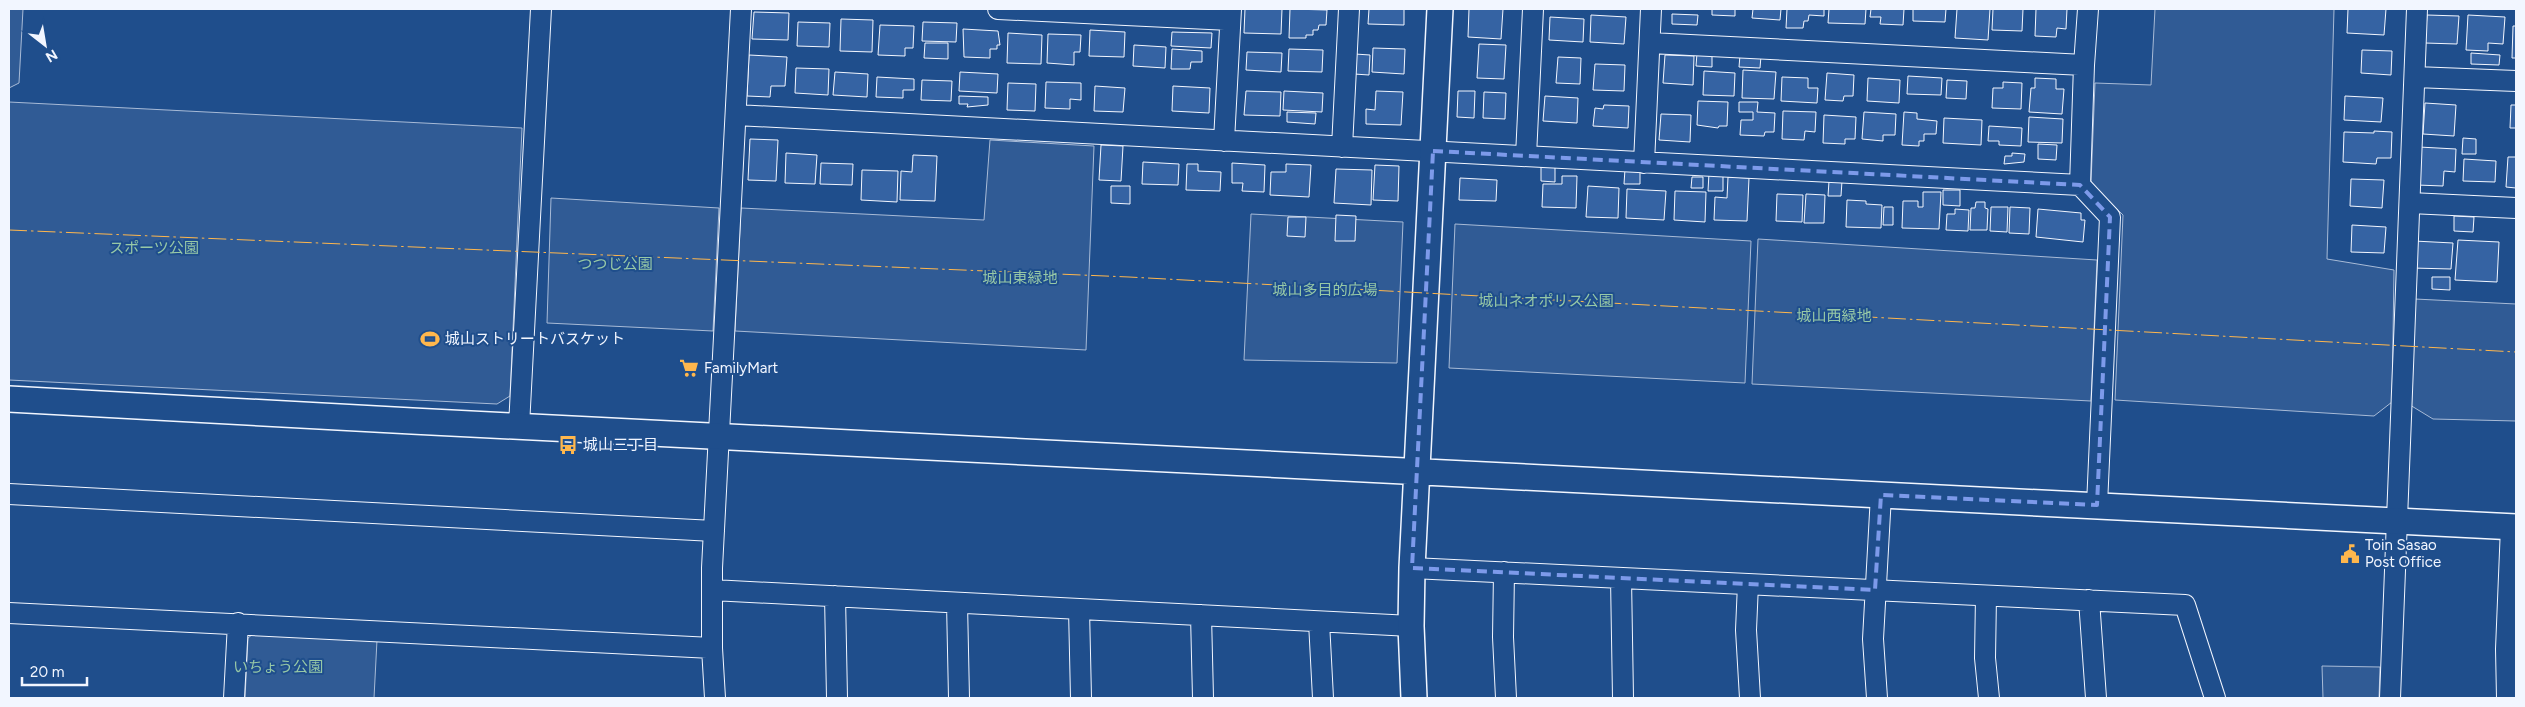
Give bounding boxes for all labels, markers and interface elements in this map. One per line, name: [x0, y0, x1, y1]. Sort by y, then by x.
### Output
north arrow: [20, 20, 70, 70]
text: N: [42, 46, 60, 66]
park label: スポーツ公園: [109, 239, 199, 257]
park label: つつじ公園: [577, 255, 653, 273]
park label: 城山東緑地: [982, 269, 1058, 287]
park label: 城山多目的広場: [1272, 281, 1378, 299]
park label: 城山ネオポリス公園: [1478, 292, 1614, 310]
park label: 城山西緑地: [1796, 307, 1872, 325]
sports icon: 城山ストリートバスケット: [419, 328, 441, 350]
place label: 城山ストリートバスケット: [445, 330, 625, 348]
supermarket icon: FamilyMart: [678, 357, 700, 379]
place label: FamilyMart: [704, 359, 779, 377]
bus stop icon: 城山三丁目: [557, 434, 579, 456]
place label: 城山三丁目: [583, 436, 658, 454]
place label: Toin Sasao Post Office: [2365, 536, 2441, 571]
public building icon: Toin Sasao Post Office: [2339, 543, 2361, 565]
scale bar: [22, 654, 88, 686]
park label: いちょう公園: [233, 658, 323, 676]
text: 20 m: [30, 663, 64, 681]

